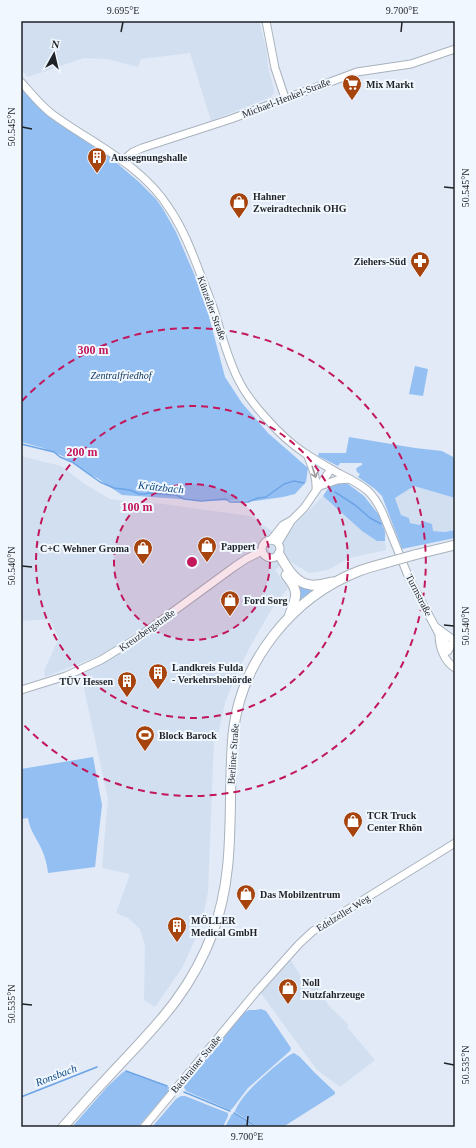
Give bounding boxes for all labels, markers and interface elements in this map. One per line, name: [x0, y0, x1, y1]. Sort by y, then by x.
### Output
text: 9.695°E: [107, 5, 139, 16]
text: 9.700°E: [386, 5, 418, 16]
north arrow: [34, 34, 74, 74]
text: N: [51, 38, 60, 51]
supermarket icon: Mix Markt: [341, 73, 363, 101]
street label: Michael-Henkel-Straße: [240, 76, 332, 120]
place label: Mix Markt: [366, 79, 414, 90]
text: 50.545°N: [6, 108, 17, 146]
building icon: Aussegnungshalle: [86, 146, 108, 174]
place label: Aussegnungshalle: [111, 152, 188, 163]
text: 50.545°N: [460, 169, 471, 207]
shop icon: Hahner Zweiradtechnik OHG: [228, 191, 250, 219]
place label: Hahner Zweiradtechnik OHG: [253, 191, 347, 214]
pharmacy icon: Ziehers-Süd: [409, 250, 431, 278]
place label: Ziehers-Süd: [354, 256, 406, 267]
street label: Künzeller Straße: [195, 274, 229, 342]
text: 300 m: [78, 343, 109, 357]
park label: Zentralfriedhof: [90, 370, 153, 381]
text: 200 m: [67, 445, 98, 459]
one-way arrow: [311, 465, 318, 478]
water label: Krätzbach: [137, 479, 185, 495]
text: 100 m: [122, 500, 153, 514]
shop icon: Pappert: [196, 535, 218, 563]
shop icon: C+C Wehner Groma: [132, 537, 154, 565]
place label: Pappert: [221, 541, 256, 552]
place label: C+C Wehner Groma: [40, 543, 129, 554]
text: 50.540°N: [6, 547, 17, 585]
centre of rings: [185, 555, 199, 569]
street label: Turmstraße: [404, 572, 435, 618]
shop icon: Ford Sorg: [219, 589, 241, 617]
place label: Ford Sorg: [244, 595, 288, 606]
street label: Kreuzbergstraße: [117, 606, 178, 653]
text: 50.540°N: [460, 607, 471, 645]
building icon: Landkreis Fulda - Verkehrsbehörde: [147, 662, 169, 690]
place label: Landkreis Fulda - Verkehrsbehörde: [172, 662, 252, 685]
building icon: TÜV Hessen: [116, 670, 138, 698]
place label: TÜV Hessen: [60, 675, 113, 687]
street label: Berliner Straße: [225, 723, 241, 785]
sports icon: Block Barock: [134, 724, 156, 752]
place label: Block Barock: [159, 730, 217, 741]
shop icon: TCR Truck Center Rhön: [342, 810, 364, 838]
place label: TCR Truck Center Rhön: [367, 810, 423, 833]
shop icon: Das Mobilzentrum: [235, 883, 257, 911]
place label: Das Mobilzentrum: [260, 889, 341, 900]
street label: Edelzeller Weg: [314, 892, 372, 934]
place label: MÖLLER Medical GmbH: [191, 914, 258, 938]
building icon: MÖLLER Medical GmbH: [166, 915, 188, 943]
shop icon: Noll Nutzfahrzeuge: [277, 977, 299, 1005]
place label: Noll Nutzfahrzeuge: [302, 977, 365, 1000]
text: 50.535°N: [6, 985, 17, 1023]
street label: Bachrainer Straße: [169, 1032, 224, 1095]
text: 50.535°N: [460, 1046, 471, 1084]
water label: Ronsbach: [33, 1061, 79, 1089]
text: 9.700°E: [231, 1131, 263, 1142]

